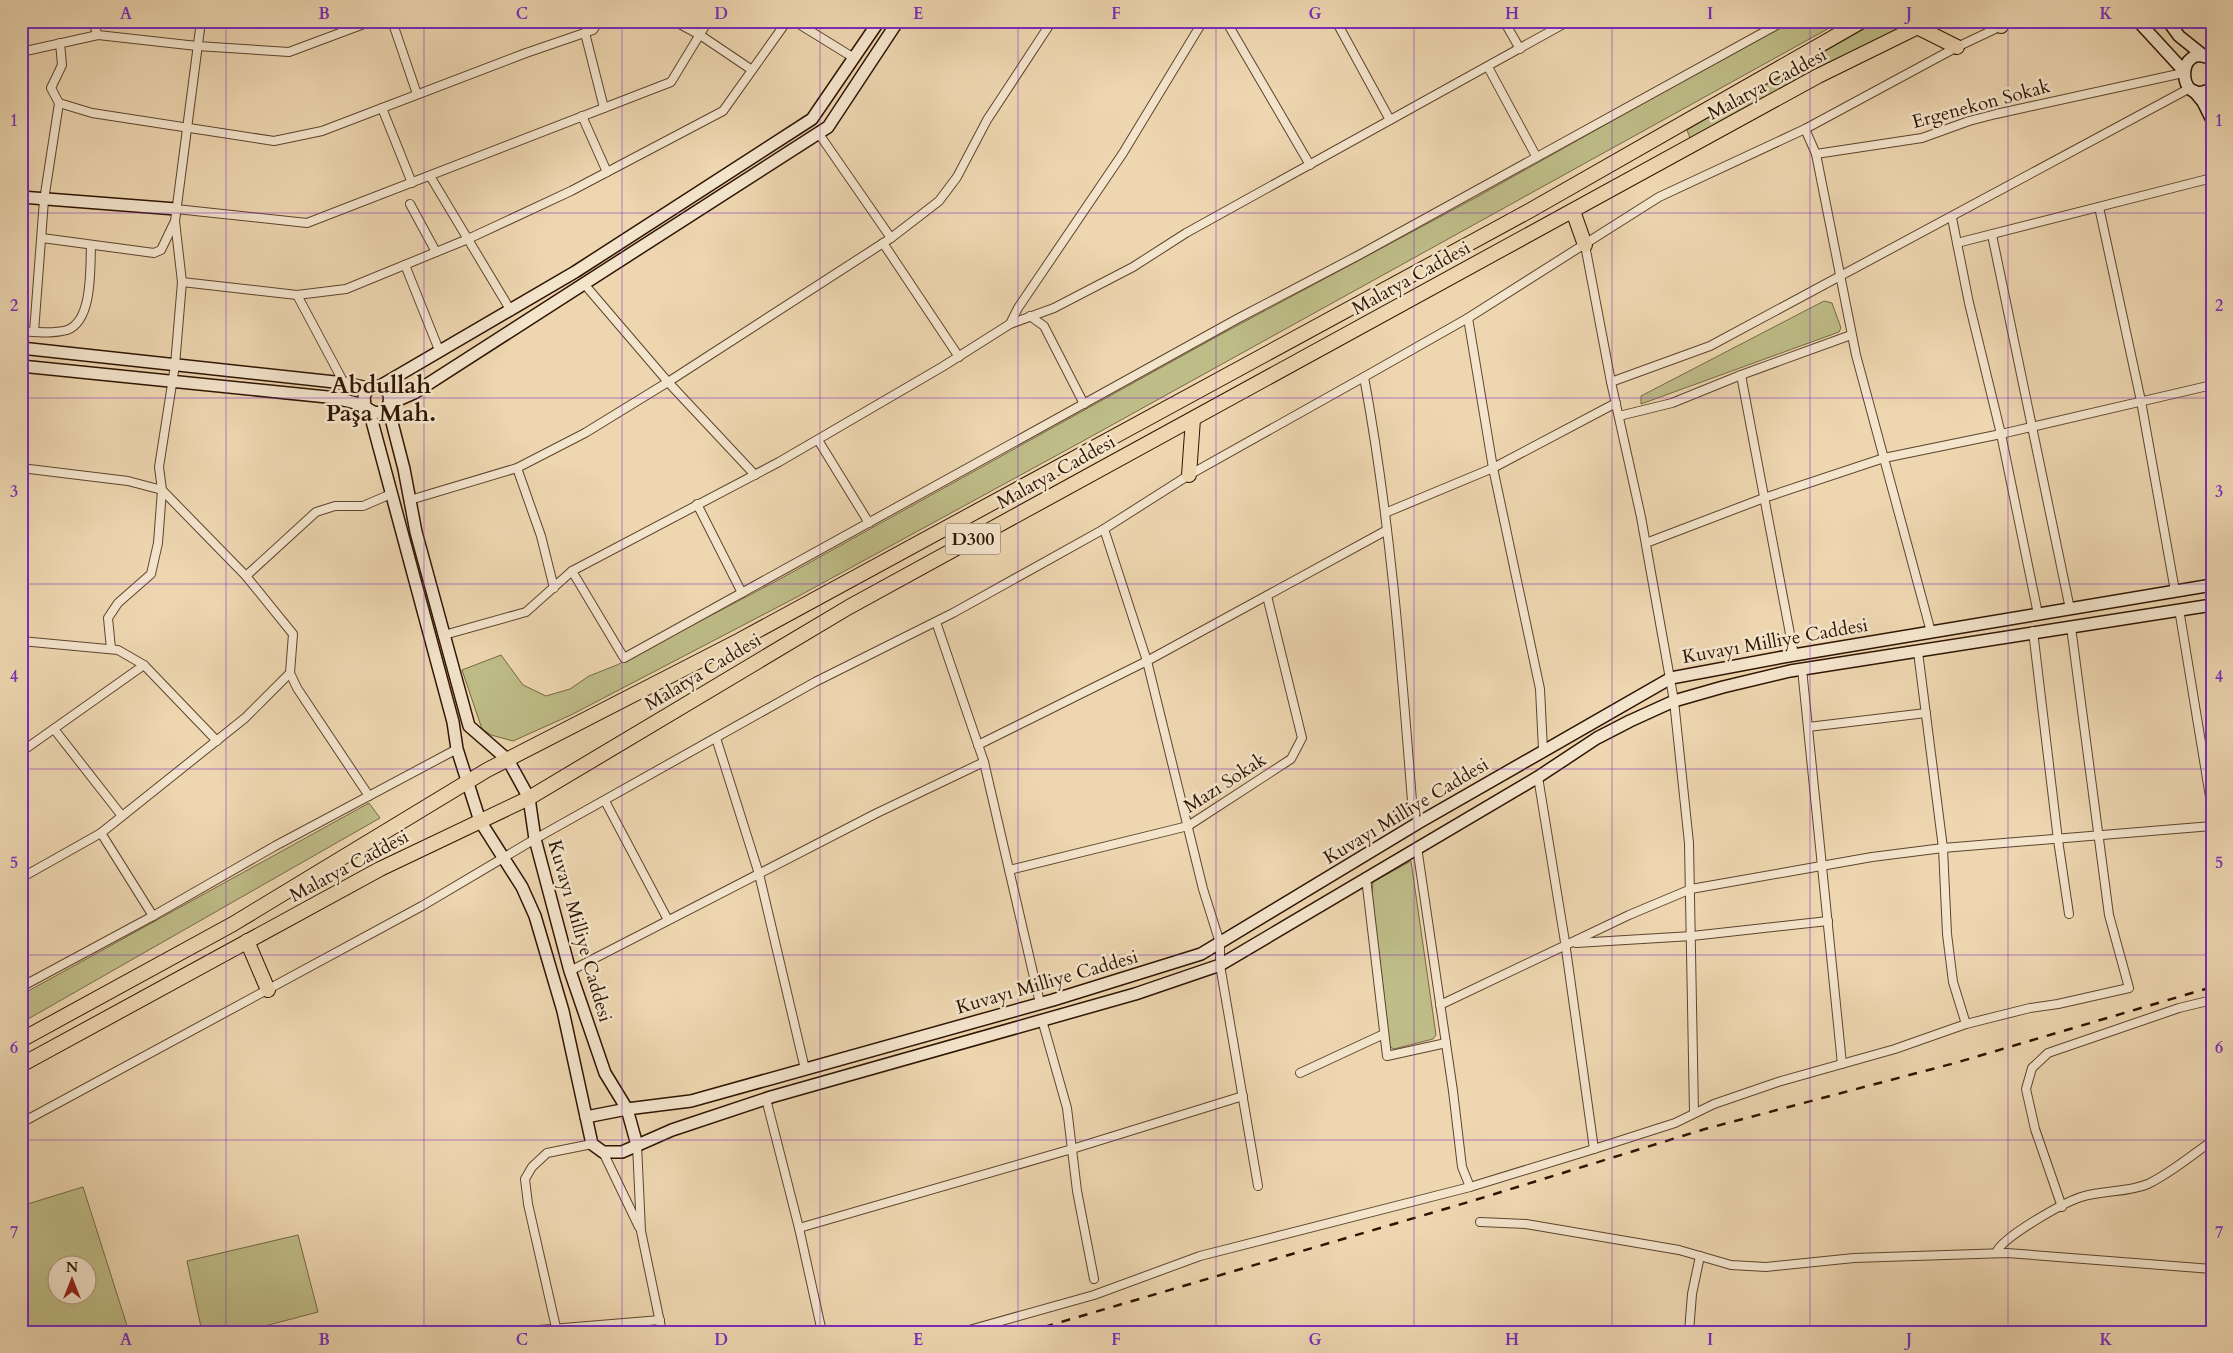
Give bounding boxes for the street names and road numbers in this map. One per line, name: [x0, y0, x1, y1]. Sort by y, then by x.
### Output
street label: Malatya Caddesi: [1703, 42, 1831, 126]
street label: Ergenekon Sokak: [1909, 73, 2054, 135]
street label: Malatya Caddesi: [1347, 235, 1475, 321]
street label: Malatya Caddesi: [992, 429, 1120, 515]
road number: D300: [946, 524, 1000, 554]
street label: Kuvayı Milliye Caddesi: [1680, 612, 1870, 670]
street label: Malatya Caddesi: [640, 627, 766, 717]
street label: Mazı Sokak: [1179, 746, 1272, 819]
street label: Kuvayı Milliye Caddesi: [1319, 751, 1493, 871]
street label: Malatya Caddesi: [285, 824, 413, 908]
street label: Kuvayı Milliye Caddesi: [542, 837, 618, 1025]
street label: Kuvayı Milliye Caddesi: [953, 944, 1141, 1020]

